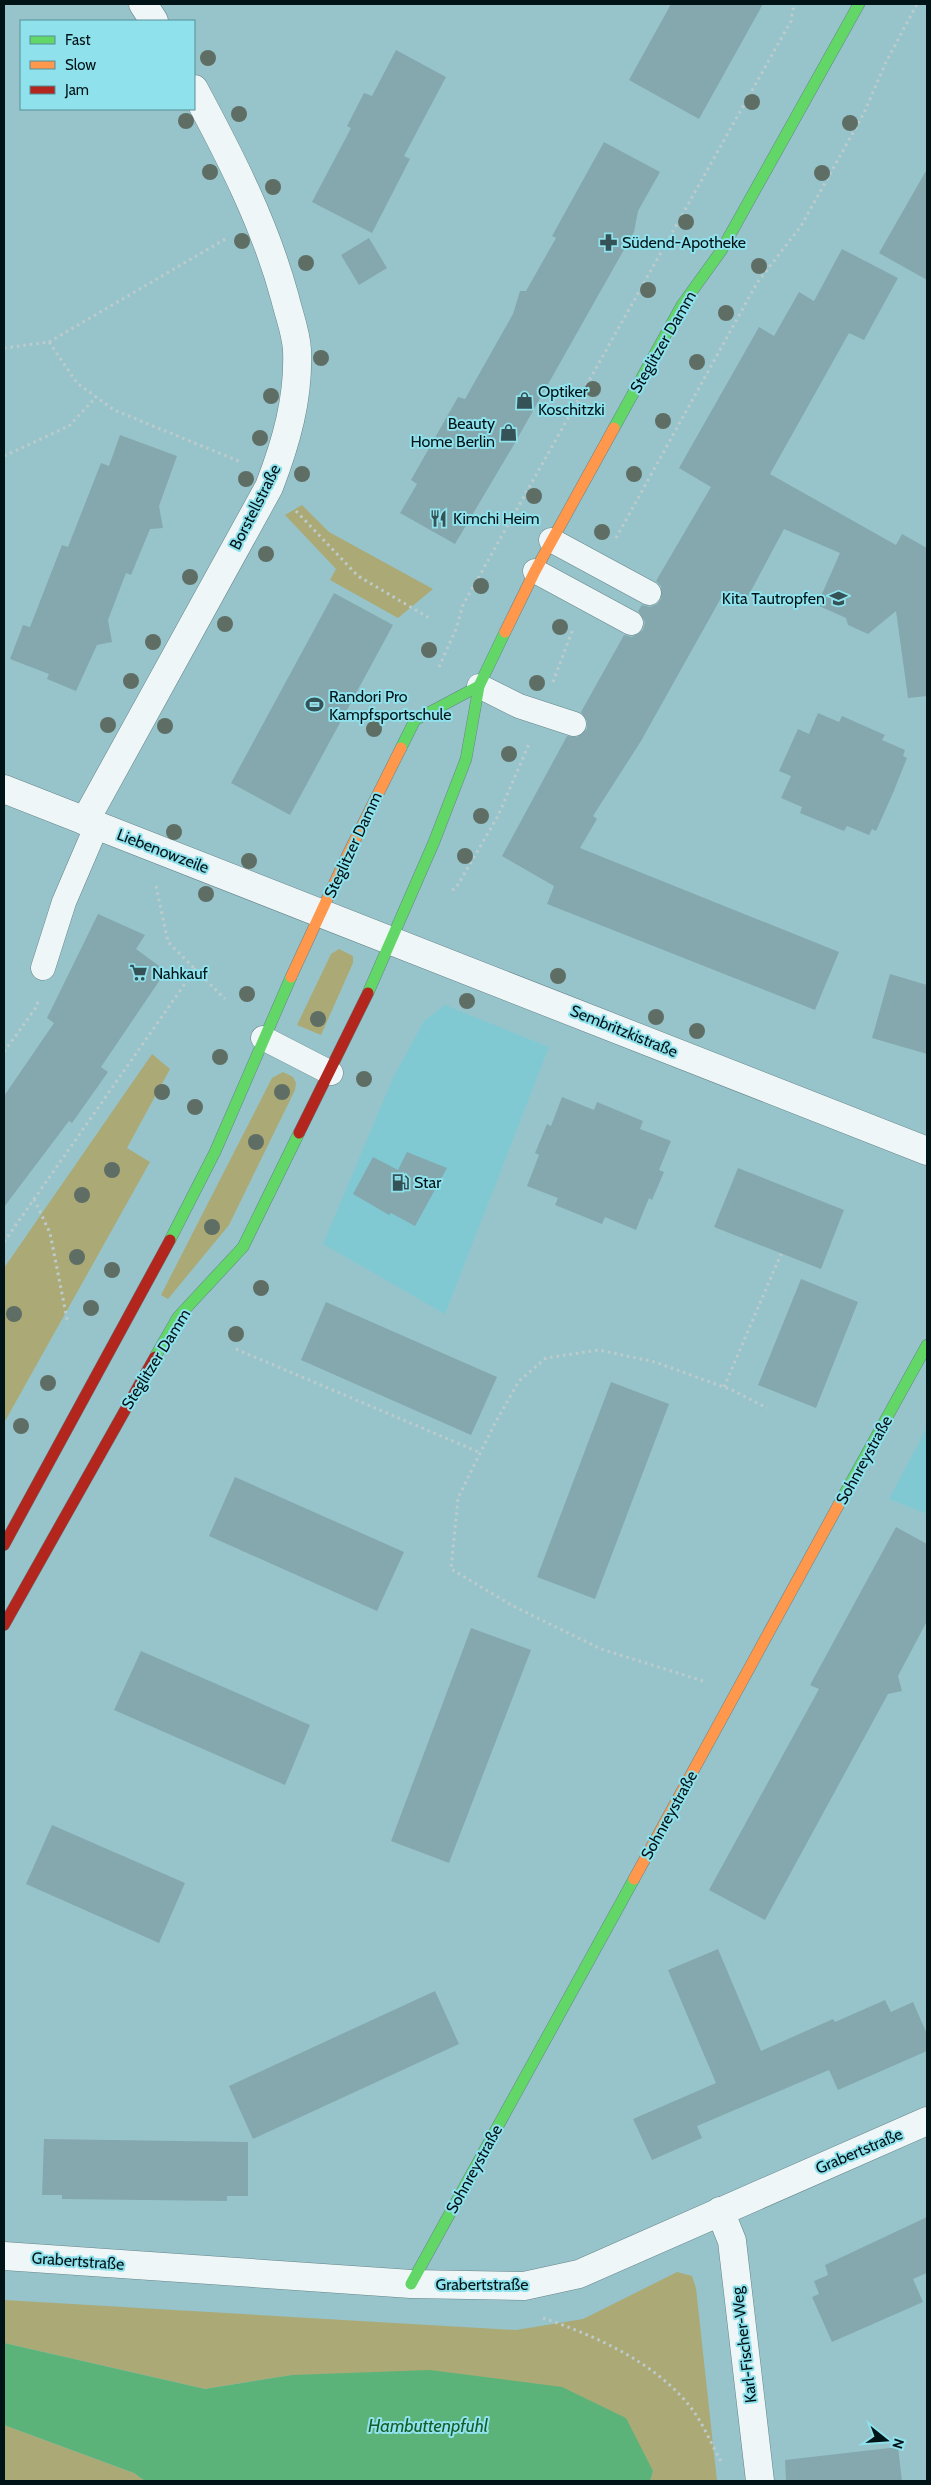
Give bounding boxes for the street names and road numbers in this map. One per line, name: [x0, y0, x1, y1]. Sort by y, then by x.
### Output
street label: Steglitzer Damm: [626, 288, 700, 396]
street label: Borstellstraße: [225, 461, 285, 553]
street label: Steglitzer Damm: [320, 789, 386, 901]
street label: Liebenowzeile: [114, 825, 212, 877]
street label: Sembritzkistraße: [567, 1001, 681, 1061]
street label: Steglitzer Damm: [118, 1305, 194, 1413]
street label: Sohnreystraße: [832, 1412, 896, 1508]
street label: Sohnreystraße: [637, 1767, 701, 1863]
street label: Sohnreystraße: [442, 2121, 506, 2217]
street label: Grabertstraße: [813, 2124, 905, 2178]
street label: Grabertstraße: [31, 2248, 125, 2274]
street label: Grabertstraße: [436, 2275, 528, 2294]
street label: Karl-Fischer-Weg: [727, 2285, 761, 2404]

